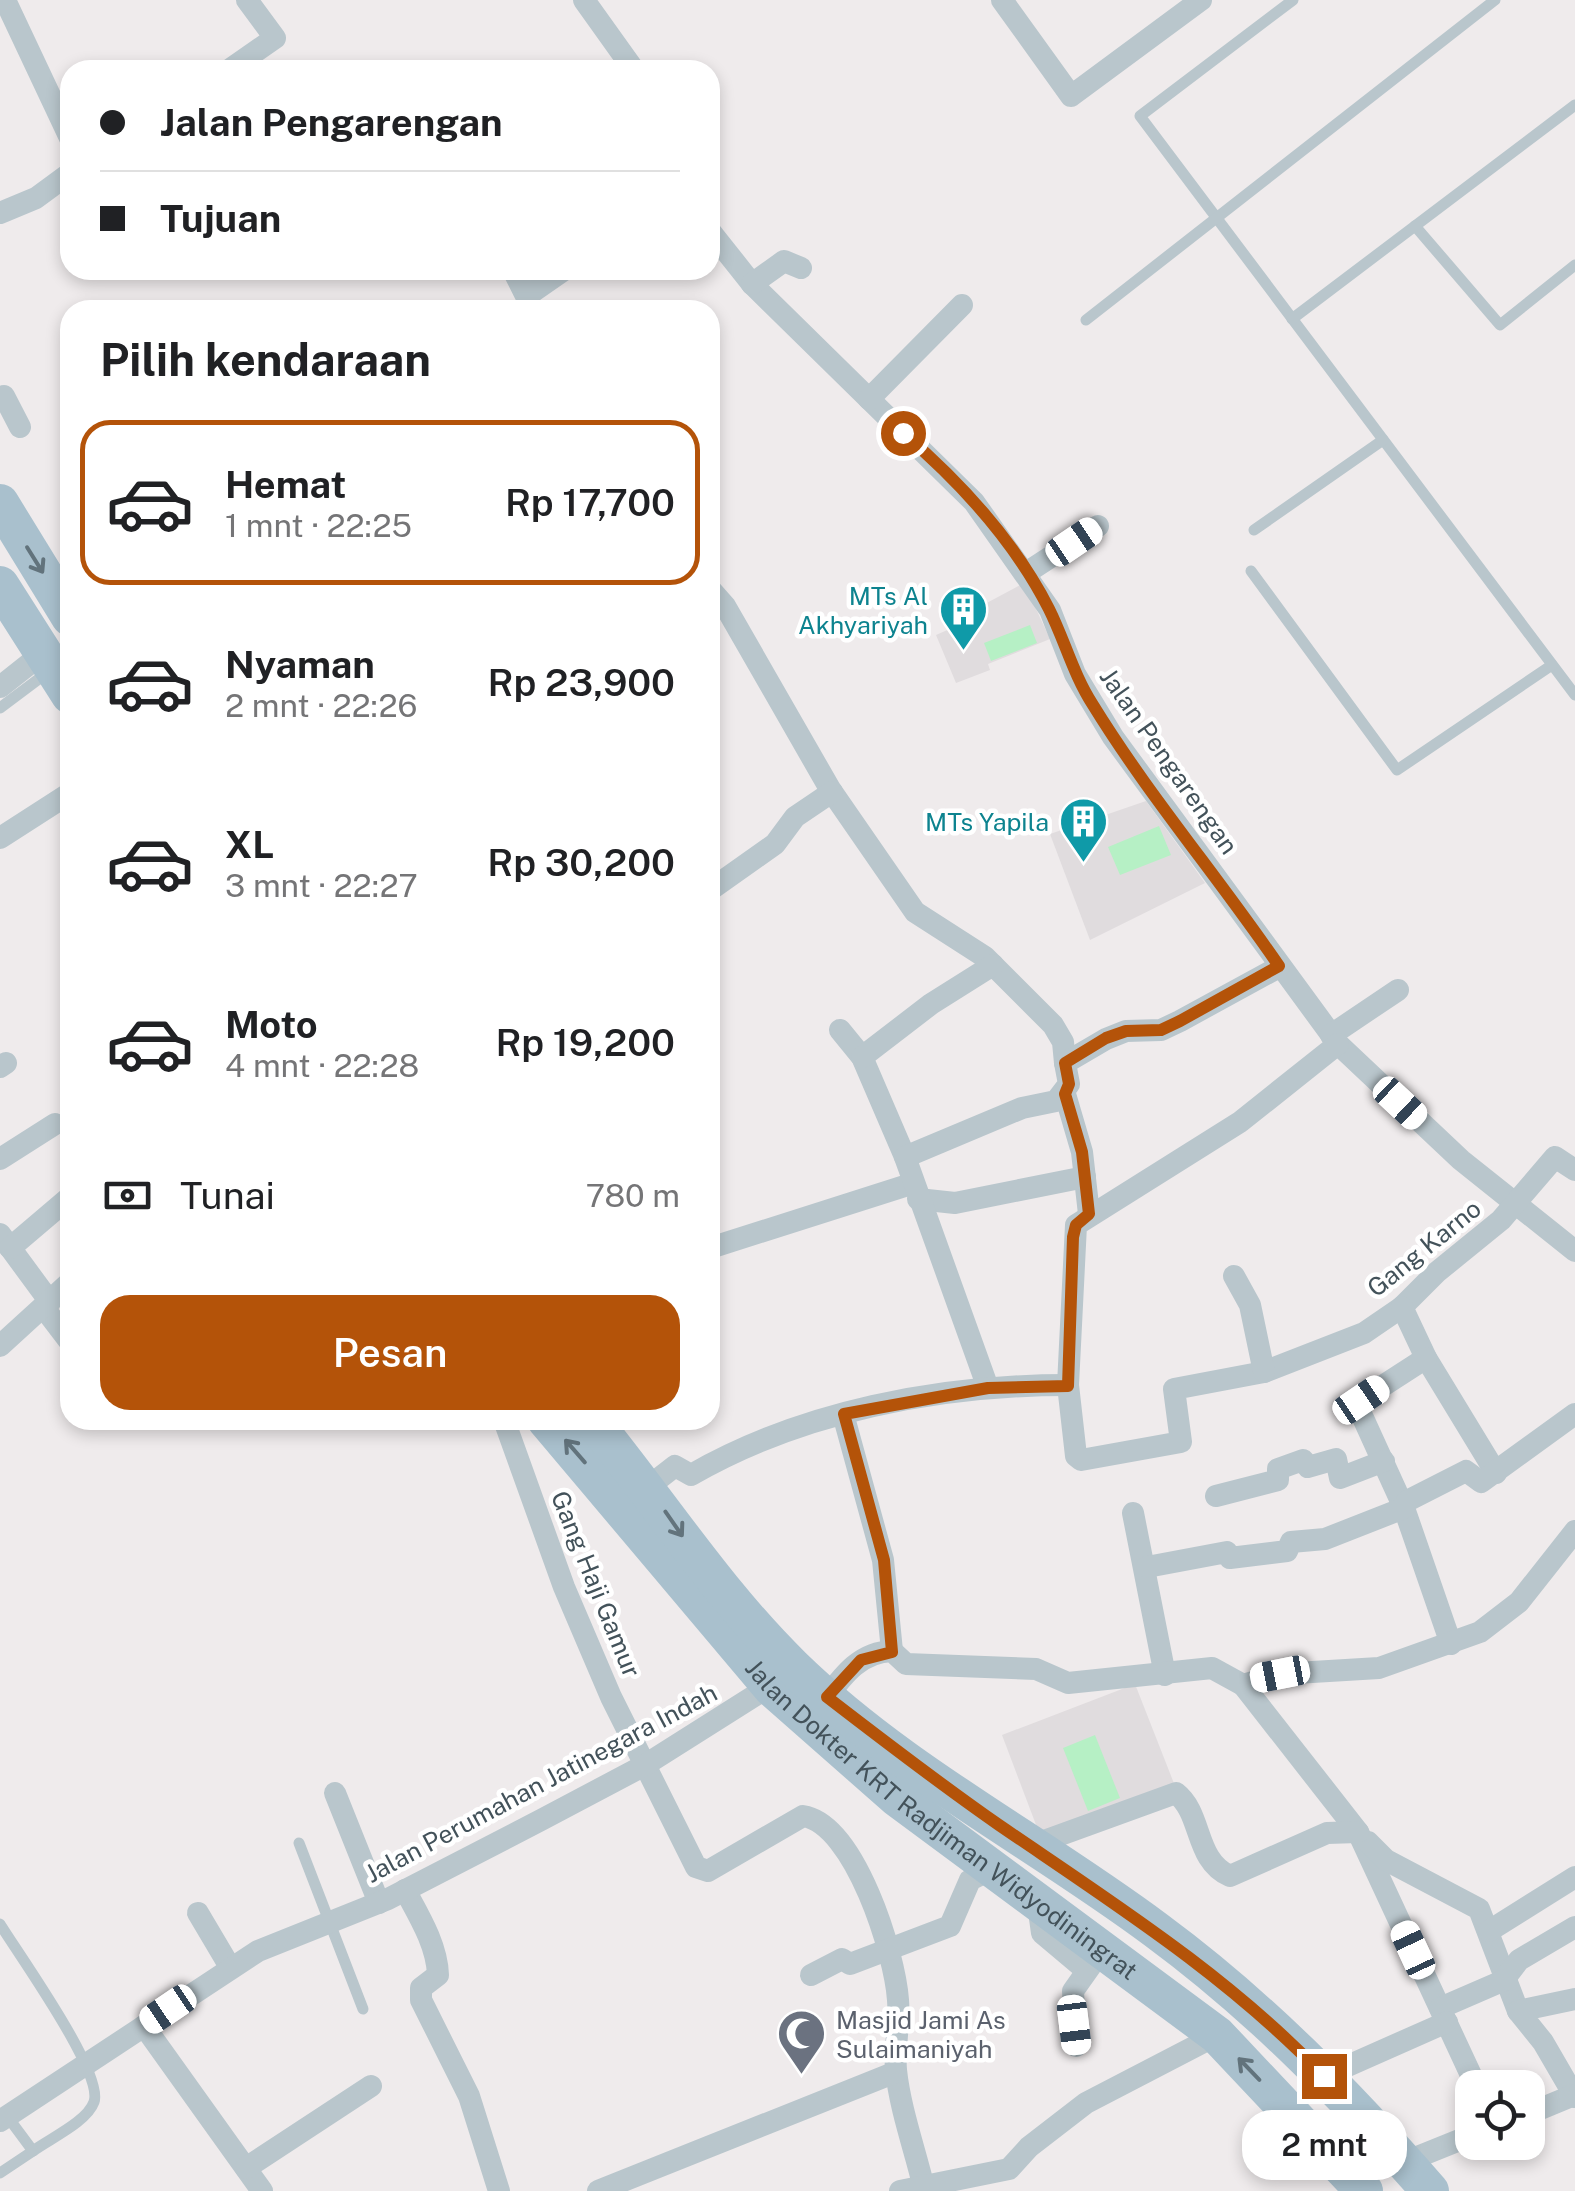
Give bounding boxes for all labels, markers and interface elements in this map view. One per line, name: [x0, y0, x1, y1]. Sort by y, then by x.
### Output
text: Jalan Pengarengan: [160, 100, 503, 145]
text: Tujuan: [160, 196, 281, 241]
text: Pilih kendaraan: [100, 333, 431, 386]
route start: [881, 411, 926, 456]
icon: car: [105, 458, 195, 548]
text: Hemat: [225, 462, 346, 507]
text: Rp 17,700: [505, 480, 675, 525]
text: 1 mnt · 22:25: [225, 507, 412, 544]
car: [1041, 513, 1107, 571]
one-way arrow: [25, 545, 45, 574]
place label: MTs Al Akhyariyah: [798, 581, 928, 640]
building icon: MTs Al Akhyariyah: [937, 584, 989, 652]
icon: car: [105, 638, 195, 728]
text: Nyaman: [225, 642, 375, 687]
text: Rp 23,900: [488, 660, 675, 705]
street label: Jalan Pengarengan: [1094, 662, 1244, 860]
text: 2 mnt · 22:26: [225, 687, 417, 724]
building icon: MTs Yapila: [1058, 796, 1110, 864]
place label: MTs Yapila: [925, 807, 1049, 837]
icon: car: [105, 818, 195, 908]
text: XL: [225, 822, 274, 867]
text: Rp 30,200: [487, 840, 675, 885]
text: 3 mnt · 22:27: [225, 867, 418, 904]
icon: car: [105, 998, 195, 1088]
text: Moto: [225, 1002, 318, 1047]
text: Rp 19,200: [495, 1020, 675, 1065]
text: 4 mnt · 22:28: [225, 1047, 419, 1084]
car: [1368, 1072, 1432, 1134]
icon: cash: [100, 1168, 155, 1223]
text: Tunai: [180, 1173, 275, 1218]
text: 780 m: [586, 1177, 680, 1214]
street label: Gang Karno: [1361, 1193, 1487, 1303]
button: Pesan: [100, 1295, 680, 1410]
car: [1328, 1371, 1394, 1429]
one-way arrow: [563, 1439, 586, 1464]
street label: Gang Haji Gamur: [545, 1486, 647, 1682]
one-way arrow: [663, 1510, 684, 1537]
street label: Jalan Dokter KRT Radjiman Widyodiningrat: [739, 1653, 1143, 1986]
car: [1248, 1654, 1312, 1694]
street label: Jalan Perumahan Jatinegara Indah: [360, 1677, 722, 1889]
car: [1387, 1916, 1439, 1984]
car: [135, 1980, 201, 2038]
car: [1055, 1993, 1093, 2057]
place label: Masjid Jami As Sulaimaniyah: [836, 2005, 1006, 2064]
mosque icon: Masjid Jami As Sulaimaniyah: [775, 2008, 827, 2076]
route end: [1302, 2054, 1347, 2099]
one-way arrow: [1238, 2057, 1261, 2082]
map controls: [1455, 2070, 1545, 2160]
button: locate: [1455, 2070, 1545, 2160]
callout: 2 mnt: [1242, 2111, 1406, 2181]
text: 2 mnt: [1281, 2126, 1368, 2163]

